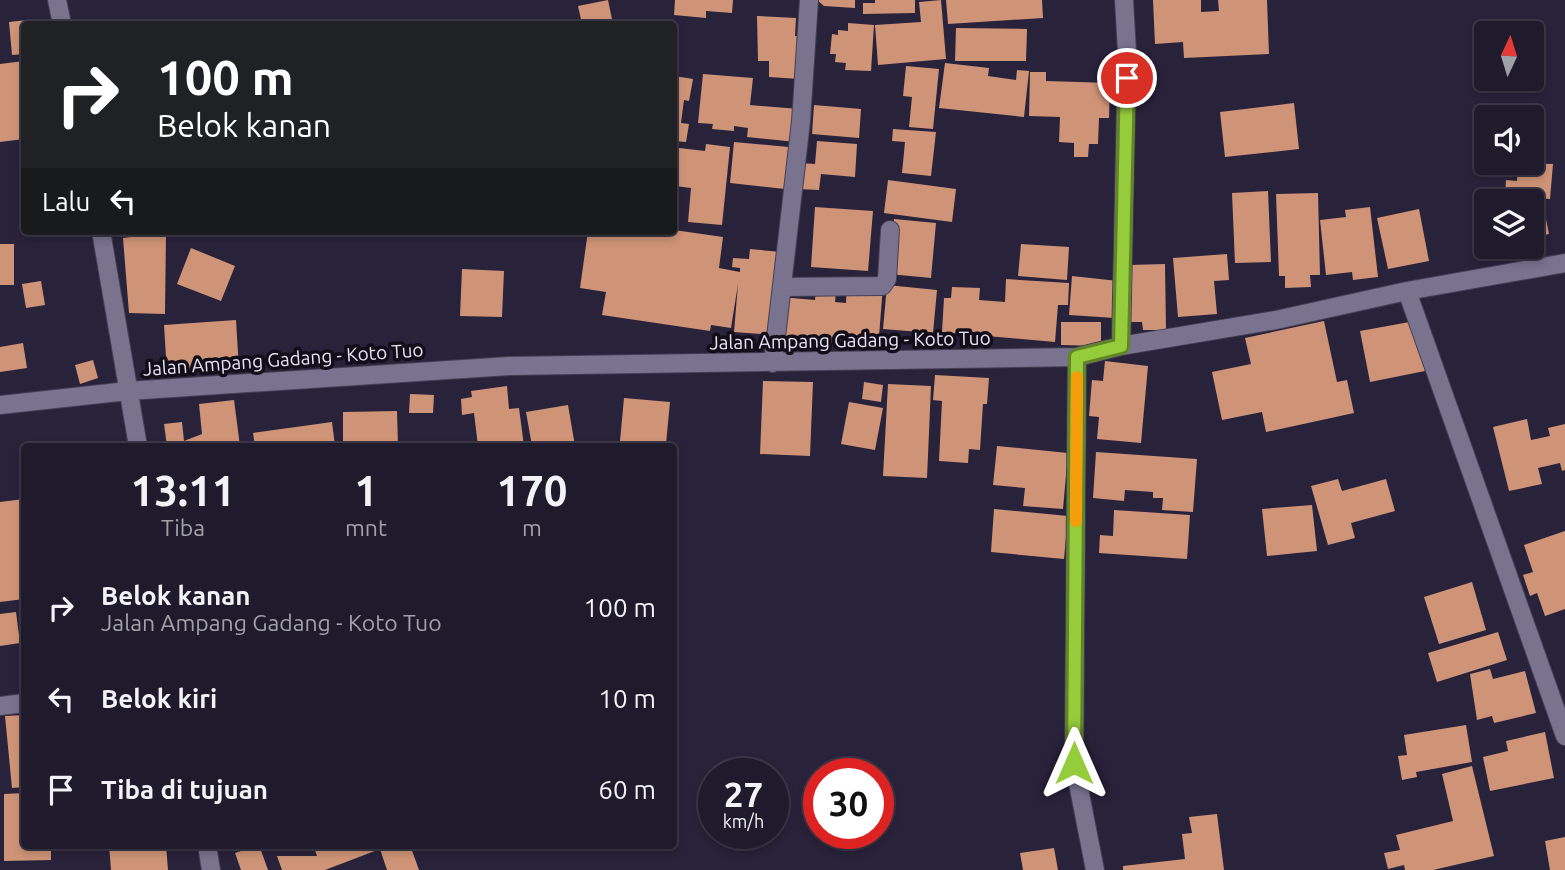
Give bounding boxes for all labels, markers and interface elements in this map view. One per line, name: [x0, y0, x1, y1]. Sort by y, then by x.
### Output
north arrow: [1474, 21, 1544, 91]
map controls: [1474, 21, 1544, 259]
pin: [1097, 48, 1157, 108]
icon: right: [42, 49, 133, 140]
text: 100 m: [157, 49, 294, 104]
icon: arrive: [1108, 59, 1146, 97]
button: sound: [1474, 105, 1544, 175]
text: Belok kanan: [157, 107, 331, 143]
icon: left: [104, 182, 142, 220]
text: Lalu: [42, 187, 90, 216]
button: layers: [1474, 189, 1544, 259]
street label: Jalan Ampang Gadang - Koto Tuo: [709, 327, 991, 353]
street label: Jalan Ampang Gadang - Koto Tuo: [142, 338, 424, 380]
text: 13:11: [130, 467, 236, 514]
text: 1: [354, 467, 378, 514]
text: 170: [496, 467, 568, 514]
text: Tiba: [161, 515, 205, 540]
text: mnt: [345, 515, 387, 540]
text: m: [522, 515, 542, 540]
text: Belok kanan: [101, 581, 251, 610]
icon: right: [42, 589, 80, 627]
text: 100 m: [584, 593, 656, 622]
text: Jalan Ampang Gadang - Koto Tuo: [101, 610, 442, 635]
icon: left: [42, 680, 80, 718]
text: Belok kiri: [101, 684, 217, 713]
text: 10 m: [598, 684, 656, 713]
position arrow: [1037, 726, 1111, 800]
speed limit sign: 30: [803, 758, 894, 849]
icon: arrive: [42, 771, 80, 809]
text: 27: [724, 774, 763, 814]
text: Tiba di tujuan: [101, 775, 268, 804]
text: 60 m: [598, 775, 656, 804]
text: km/h: [723, 811, 764, 831]

